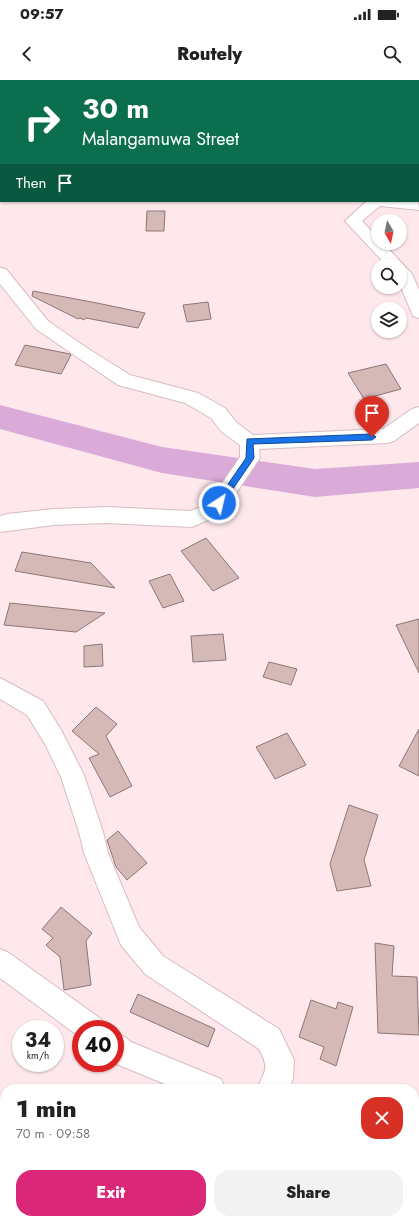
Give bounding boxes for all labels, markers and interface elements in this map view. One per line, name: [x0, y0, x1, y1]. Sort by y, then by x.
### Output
text: 09:57: [20, 3, 64, 25]
text: Routely: [177, 41, 242, 67]
icon: back: [16, 43, 38, 65]
icon: search: [381, 43, 403, 65]
text: 30 m: [82, 88, 149, 129]
icon: right: [16, 96, 68, 148]
text: Malangamuwa Street: [82, 126, 239, 152]
text: Then: [16, 172, 46, 194]
icon: arrive: [54, 172, 76, 194]
north arrow: [371, 214, 407, 250]
map controls: [371, 214, 407, 338]
button: search: [371, 258, 407, 294]
button: layers: [371, 302, 407, 338]
pin: [355, 396, 389, 437]
icon: arrive: [361, 402, 383, 424]
position arrow: [198, 482, 240, 524]
speed limit sign: 40: [72, 1020, 124, 1072]
text: 34: [25, 1026, 51, 1055]
text: km/h: [27, 1048, 49, 1063]
text: 1 min: [16, 1091, 77, 1126]
button: close: [361, 1097, 403, 1139]
text: 70 m · 09:58: [16, 1124, 90, 1143]
button: Exit: [16, 1170, 206, 1216]
button: Share: [214, 1170, 403, 1216]

